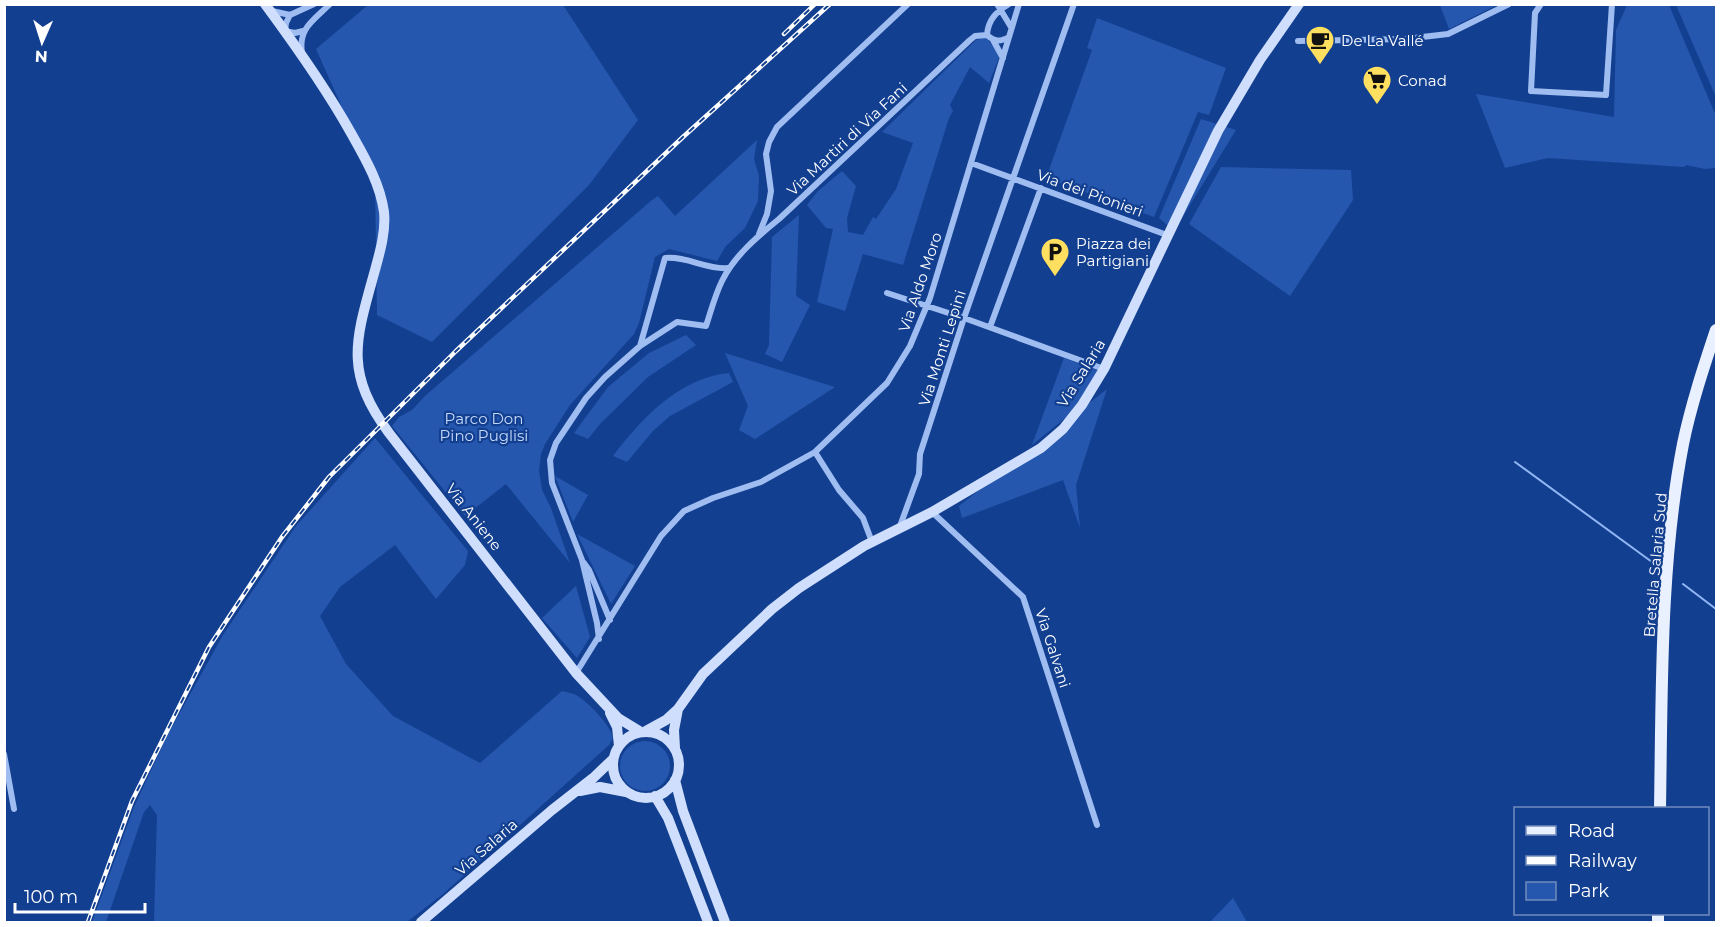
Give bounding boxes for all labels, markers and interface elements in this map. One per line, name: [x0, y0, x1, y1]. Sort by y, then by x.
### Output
north arrow: [12, 12, 72, 72]
cafe icon: De La Vallé: [1304, 24, 1336, 66]
place label: De La Vallé: [1341, 31, 1424, 50]
text: N: [34, 47, 48, 66]
supermarket icon: Conad: [1361, 64, 1393, 106]
place label: Conad: [1398, 71, 1447, 90]
street label: Via Martiri di Via Fani: [783, 78, 911, 200]
street label: Via dei Pionieri: [1034, 165, 1146, 221]
street label: Via Aldo Moro: [894, 230, 946, 334]
place label: Piazza dei Partigiani: [1076, 234, 1151, 270]
parking icon: Piazza dei Partigiani: [1039, 236, 1071, 278]
street label: Via Monti Lepini: [914, 287, 970, 409]
street label: Via Salaria: [1053, 335, 1109, 411]
park label: Parco Don Pino Puglisi: [440, 409, 528, 445]
street label: Via Aniene: [442, 480, 506, 554]
street label: Bretella Salaria Sud: [1639, 492, 1671, 638]
street label: Via Galvani: [1031, 606, 1075, 690]
legend: [1514, 807, 1709, 915]
street label: Via Salaria: [451, 815, 521, 879]
text: Road: [1568, 820, 1615, 842]
text: Railway: [1568, 850, 1637, 872]
scale bar: [15, 876, 146, 914]
text: Park: [1568, 880, 1609, 902]
text: 100 m: [24, 886, 78, 908]

